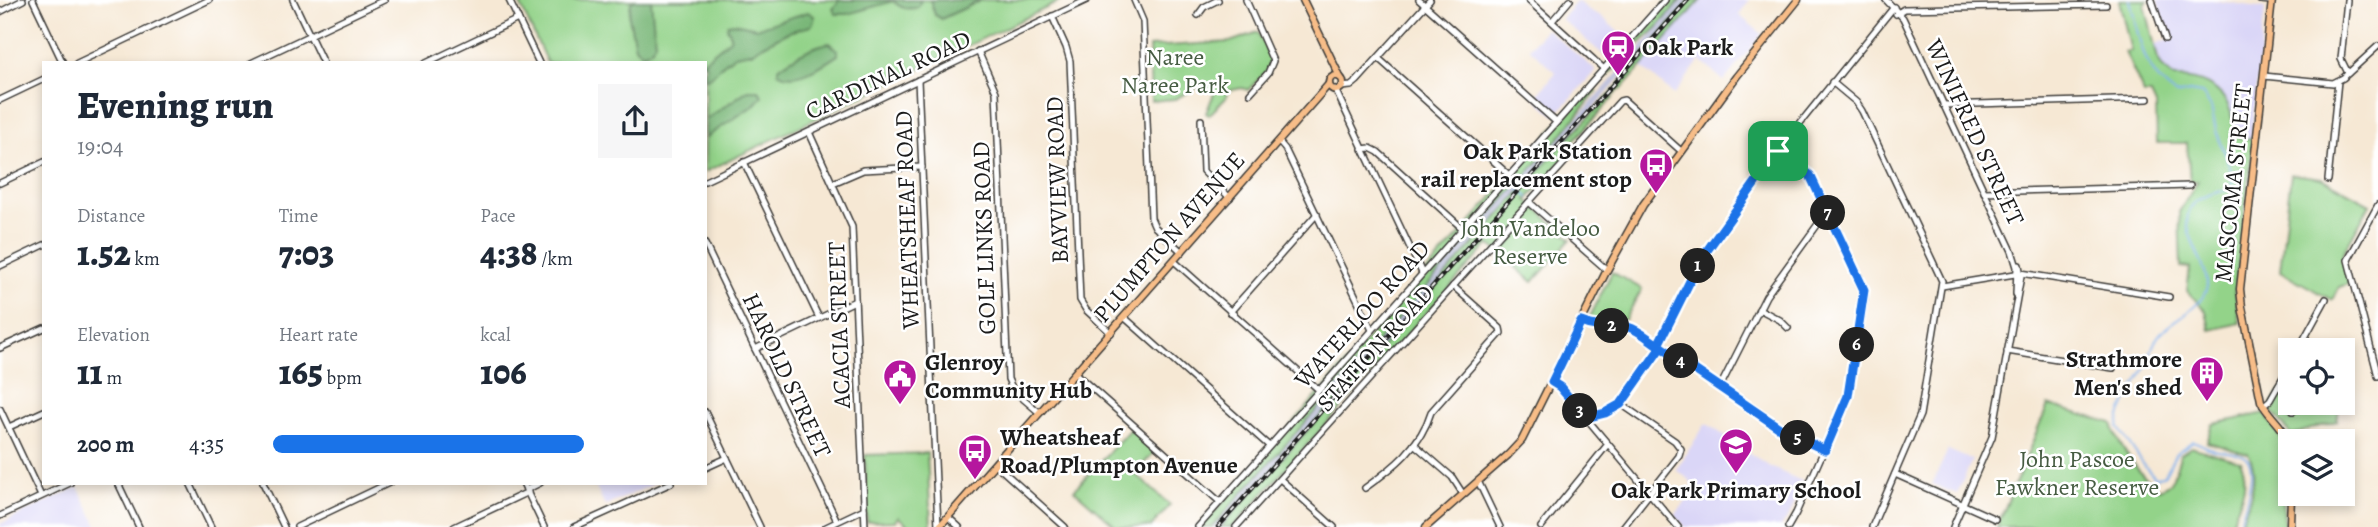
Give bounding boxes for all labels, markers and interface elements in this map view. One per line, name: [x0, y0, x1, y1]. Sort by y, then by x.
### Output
street label: CARDINAL ROAD: [800, 23, 976, 127]
station icon: Oak Park: [1599, 28, 1637, 77]
place label: Oak Park: [1642, 31, 1734, 63]
street label: WINIFRED STREET: [1917, 33, 2032, 230]
park label: Naree Naree Park: [1121, 41, 1229, 101]
text: Evening run: [77, 79, 274, 131]
street label: MASCOMA STREET: [2207, 82, 2259, 284]
button: share: [598, 84, 672, 158]
street label: BAYVIEW ROAD: [1038, 96, 1076, 264]
street label: WHEATSHEAF ROAD: [887, 110, 927, 331]
pin: [1748, 121, 1808, 181]
text: 19:04: [77, 131, 123, 162]
icon: arrive: [1759, 132, 1797, 170]
place label: Oak Park Station rail replacement stop: [1421, 135, 1633, 195]
street label: GOLF LINKS ROAD: [965, 141, 1003, 335]
street label: PLUMPTON AVENUE: [1086, 145, 1252, 329]
bus stop icon: Oak Park Station rail replacement stop: [1637, 146, 1675, 195]
pin: 7: [1811, 196, 1846, 230]
text: 7: [1823, 199, 1832, 225]
text: Distance: [77, 203, 145, 229]
text: Time: [279, 203, 318, 229]
text: Pace: [480, 203, 516, 229]
park label: John Vandeloo Reserve: [1460, 212, 1600, 272]
text: 1.52: [77, 229, 131, 277]
text: 7:03: [279, 229, 334, 277]
text: 4:38: [480, 229, 537, 277]
street label: WATERLOO ROAD: [1286, 233, 1437, 396]
street label: ACACIA STREET: [820, 241, 858, 410]
text: km: [131, 246, 160, 272]
text: /km: [537, 246, 573, 272]
pin: 1: [1680, 248, 1716, 284]
text: 1: [1694, 252, 1701, 278]
street label: STATION ROAD: [1309, 278, 1441, 418]
street label: HAROLD STREET: [735, 287, 839, 463]
pin: 2: [1594, 308, 1630, 344]
text: 2: [1607, 312, 1616, 338]
text: Elevation: [77, 322, 150, 348]
text: Heart rate: [279, 322, 358, 348]
text: kcal: [480, 322, 511, 348]
pin: 6: [1840, 328, 1874, 362]
text: 6: [1852, 331, 1861, 357]
map controls: [2278, 338, 2355, 506]
button: locate: [2278, 338, 2355, 415]
place label: Strathmore Men's shed: [2066, 343, 2182, 403]
pin: 4: [1664, 344, 1698, 378]
place label: Glenroy Community Hub: [925, 346, 1092, 406]
text: 4: [1676, 347, 1685, 373]
text: 11: [77, 348, 103, 396]
text: 165: [279, 348, 323, 396]
text: 106: [480, 348, 527, 396]
building icon: Strathmore Men's shed: [2188, 354, 2226, 403]
public building icon: Glenroy Community Hub: [881, 357, 919, 406]
text: m: [103, 365, 122, 391]
text: bpm: [323, 365, 362, 391]
pin: 3: [1562, 394, 1598, 428]
text: 3: [1575, 397, 1584, 423]
pin: 5: [1780, 420, 1815, 456]
place label: Wheatsheaf Road/Plumpton Avenue: [999, 421, 1238, 481]
text: 5: [1793, 424, 1802, 450]
school or university icon: Oak Park Primary School: [1717, 426, 1755, 475]
text: 200 m: [77, 429, 135, 460]
text: 4:35: [189, 429, 224, 460]
button: layers: [2278, 429, 2355, 506]
bus stop icon: Wheatsheaf Road/Plumpton Avenue: [956, 432, 994, 481]
park label: John Pascoe Fawkner Reserve: [1995, 443, 2159, 503]
place label: Oak Park Primary School: [1611, 474, 1862, 506]

